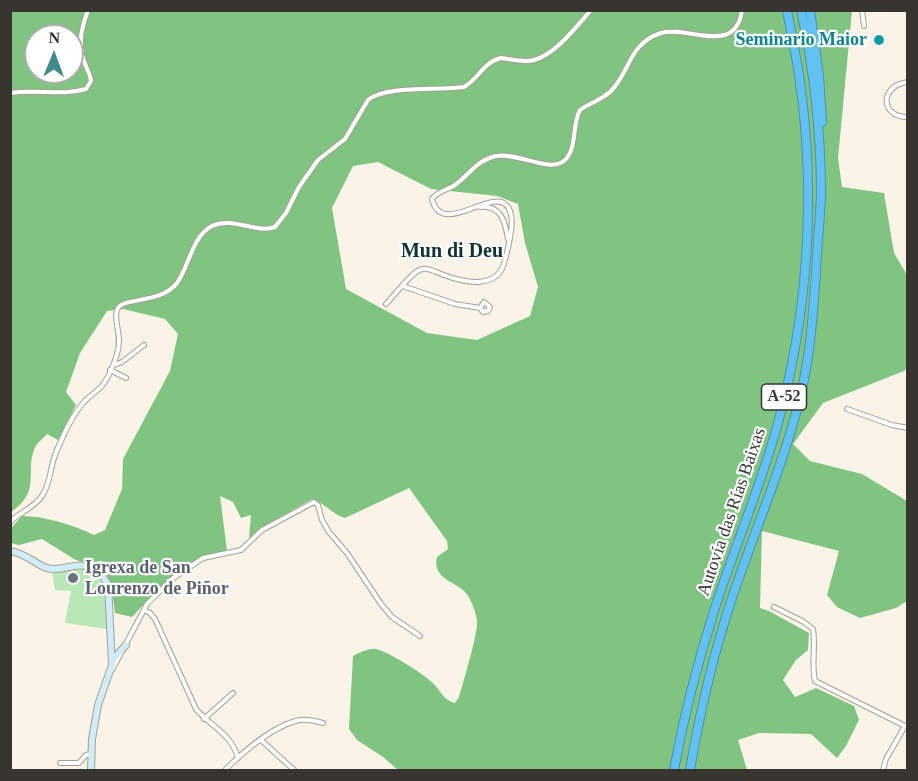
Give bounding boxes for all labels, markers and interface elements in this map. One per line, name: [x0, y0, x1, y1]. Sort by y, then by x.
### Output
north arrow: [24, 24, 84, 84]
text: N: [48, 29, 60, 46]
place label: Seminario Maior: [736, 29, 867, 51]
marker: Seminario Maior: [872, 33, 886, 47]
district label: Mun di Deu: [401, 240, 503, 264]
road number: A-52: [762, 384, 806, 410]
street label: Autovía das Rías Baixas: [693, 425, 771, 599]
place label: Igrexa de San Lourenzo de Piñor: [85, 557, 229, 600]
marker: Igrexa de San Lourenzo de Piñor: [66, 571, 80, 585]

